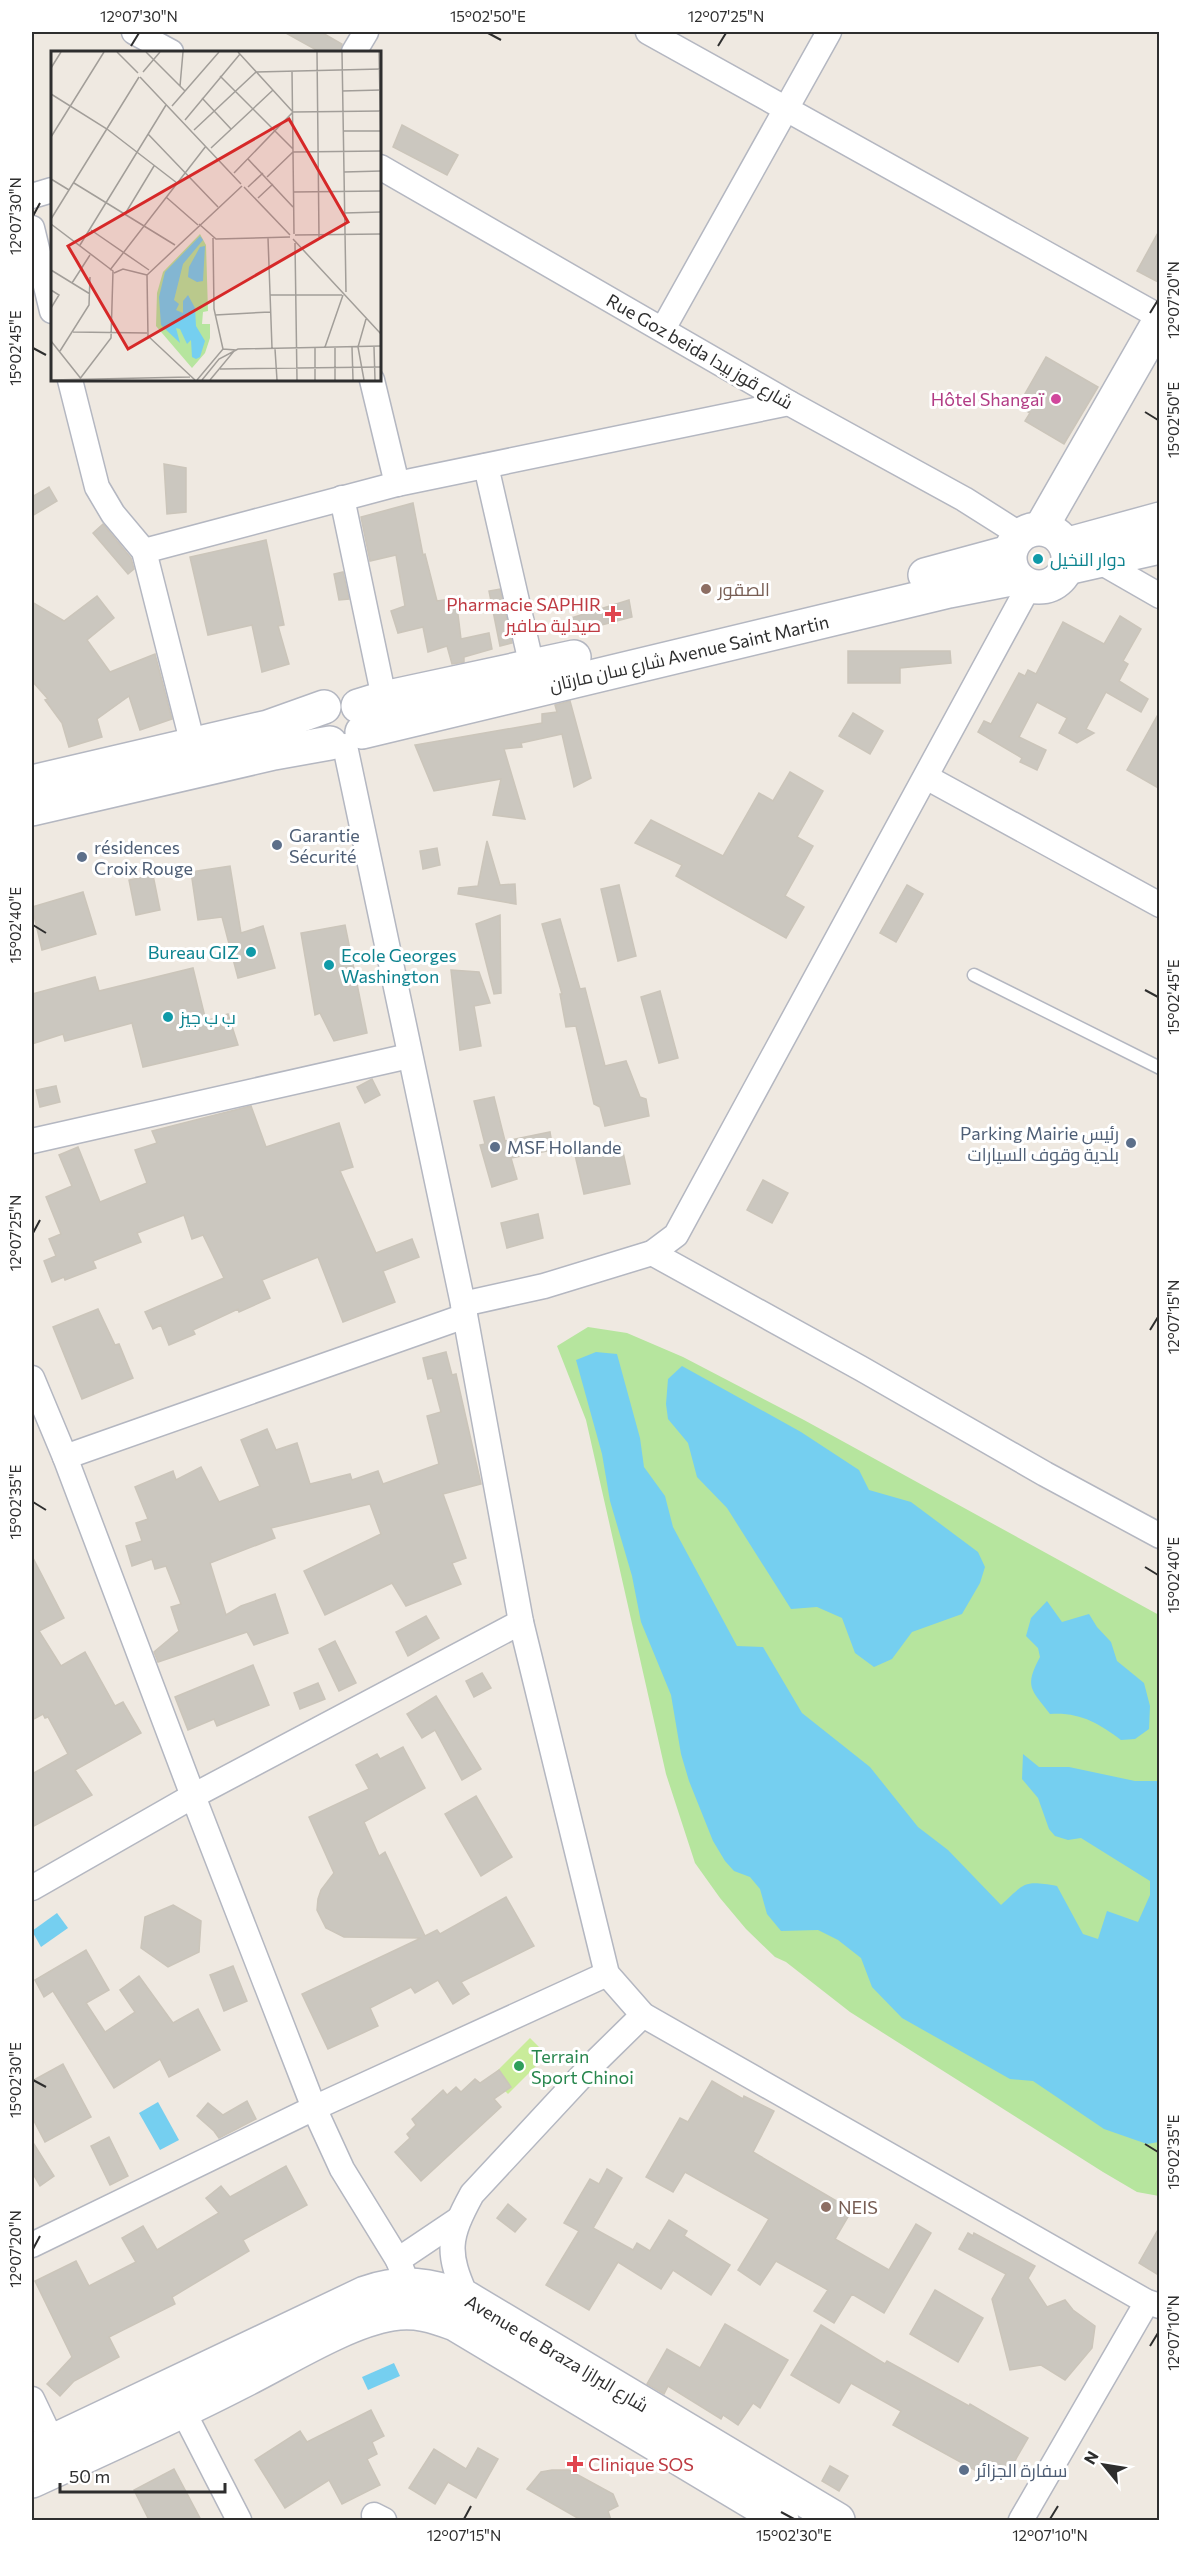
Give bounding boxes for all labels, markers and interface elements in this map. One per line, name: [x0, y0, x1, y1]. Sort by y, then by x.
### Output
text: 12°07'30"N: [100, 7, 178, 25]
text: 15°02'50"E: [450, 7, 526, 25]
text: 12°07'25"N: [688, 7, 764, 25]
inset map: [51, 51, 381, 381]
text: 12°07'30"N: [6, 177, 24, 255]
text: 12°07'20"N: [1164, 261, 1182, 339]
street label: Rue Goz beida شارع قوز بيدا: [602, 289, 797, 415]
text: 15°02'45"E: [6, 310, 24, 386]
text: 15°02'50"E: [1164, 382, 1182, 458]
place label: Hôtel Shangaï: [931, 388, 1044, 410]
marker: Hôtel Shangaï: [1049, 392, 1063, 406]
place label: دوار النخيل: [1050, 548, 1125, 571]
marker: دوار النخيل: [1031, 552, 1045, 566]
place label: الصقور: [717, 578, 770, 601]
marker: الصقور: [699, 582, 713, 596]
place label: Pharmacie SAPHIR صيدلية صافير: [446, 593, 601, 637]
marker: Pharmacie SAPHIR صيدلية صافير: [606, 607, 620, 621]
street label: شارع سان مارتان Avenue Saint Martin: [547, 610, 831, 698]
place label: Garantie Sécurité: [289, 824, 360, 867]
place label: résidences Croix Rouge: [94, 836, 193, 879]
marker: Garantie Sécurité: [270, 838, 284, 852]
marker: résidences Croix Rouge: [75, 850, 89, 864]
text: 15°02'40"E: [6, 887, 24, 963]
place label: Bureau GIZ: [148, 941, 239, 963]
place label: Ecole Georges Washington: [341, 944, 457, 987]
marker: Bureau GIZ: [244, 945, 258, 959]
marker: Ecole Georges Washington: [322, 958, 336, 972]
text: 15°02'45"E: [1164, 959, 1182, 1035]
place label: ب ب جيز: [179, 1006, 236, 1029]
marker: ب ب جيز: [161, 1010, 175, 1024]
place label: Parking Mairie رئيس بلدية وقوف السيارات: [960, 1122, 1119, 1166]
place label: MSF Hollande: [507, 1136, 622, 1158]
marker: Parking Mairie رئيس بلدية وقوف السيارات: [1124, 1136, 1138, 1150]
marker: MSF Hollande: [488, 1140, 502, 1154]
text: 12°07'25"N: [6, 1195, 24, 1271]
text: 12°07'15"N: [1164, 1280, 1182, 1354]
text: 15°02'35"E: [6, 1464, 24, 1539]
text: 15°02'40"E: [1164, 1537, 1182, 1613]
text: 15°02'30"E: [6, 2042, 24, 2118]
place label: Terrain Sport Chinoi: [531, 2045, 634, 2088]
marker: Terrain Sport Chinoi: [512, 2059, 526, 2073]
text: 15°02'35"E: [1164, 2114, 1182, 2189]
place label: NEIS: [838, 2196, 878, 2218]
marker: NEIS: [819, 2200, 833, 2214]
text: 12°07'20"N: [6, 2210, 24, 2288]
street label: Avenue de Braza شارع البرازا: [460, 2290, 653, 2418]
text: 12°07'10"N: [1164, 2295, 1182, 2371]
north arrow: [1074, 2435, 1134, 2495]
text: N: [1079, 2447, 1102, 2467]
place label: Clinique SOS: [588, 2453, 694, 2475]
marker: Clinique SOS: [566, 2455, 584, 2473]
scale bar: [60, 2456, 225, 2494]
place label: سفارة الجزائر: [975, 2459, 1068, 2482]
marker: سفارة الجزائر: [957, 2463, 971, 2477]
text: 50 m: [69, 2465, 110, 2487]
text: 12°07'15"N: [427, 2526, 501, 2544]
text: 15°02'30"E: [756, 2526, 832, 2544]
text: 12°07'10"N: [1012, 2526, 1088, 2544]

